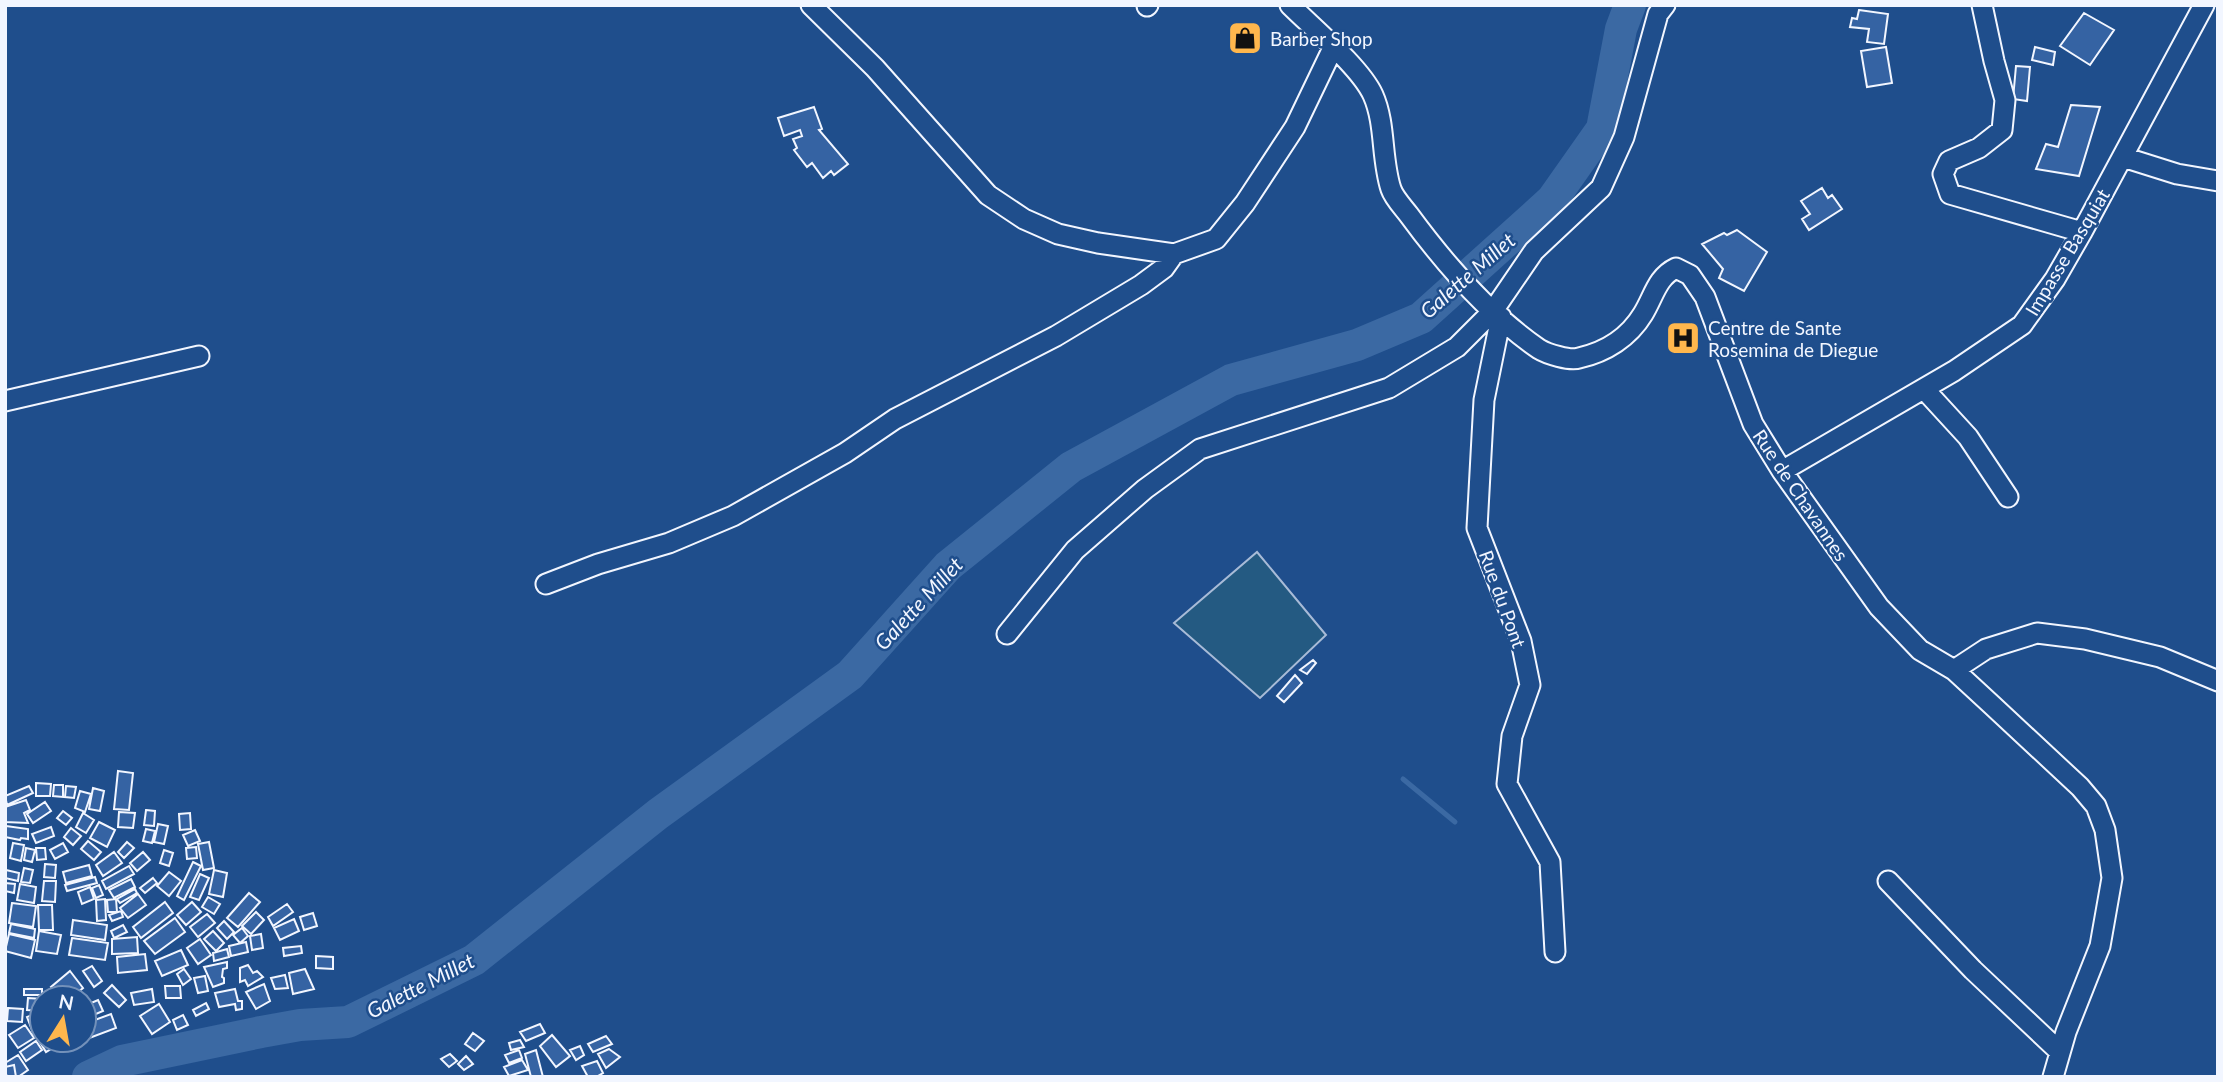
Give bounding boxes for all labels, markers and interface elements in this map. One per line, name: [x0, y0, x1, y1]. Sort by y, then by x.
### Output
shop icon: Barber Shop: [1226, 19, 1264, 57]
place label: Barber Shop: [1270, 27, 1373, 50]
street label: Impasse Basquiat: [2020, 184, 2114, 320]
water label: Galette Millet: [1414, 227, 1520, 323]
place label: Centre de Sante Rosemina de Diegue: [1708, 316, 1878, 361]
hospital icon: Centre de Sante Rosemina de Diegue: [1664, 319, 1702, 357]
street label: Rue de Chavannes: [1749, 425, 1853, 565]
street label: Rue du Pont: [1475, 547, 1531, 651]
water label: Galette Millet: [869, 551, 968, 655]
water label: Galette Millet: [362, 947, 479, 1023]
north arrow: [28, 984, 98, 1054]
text: N: [57, 989, 76, 1015]

